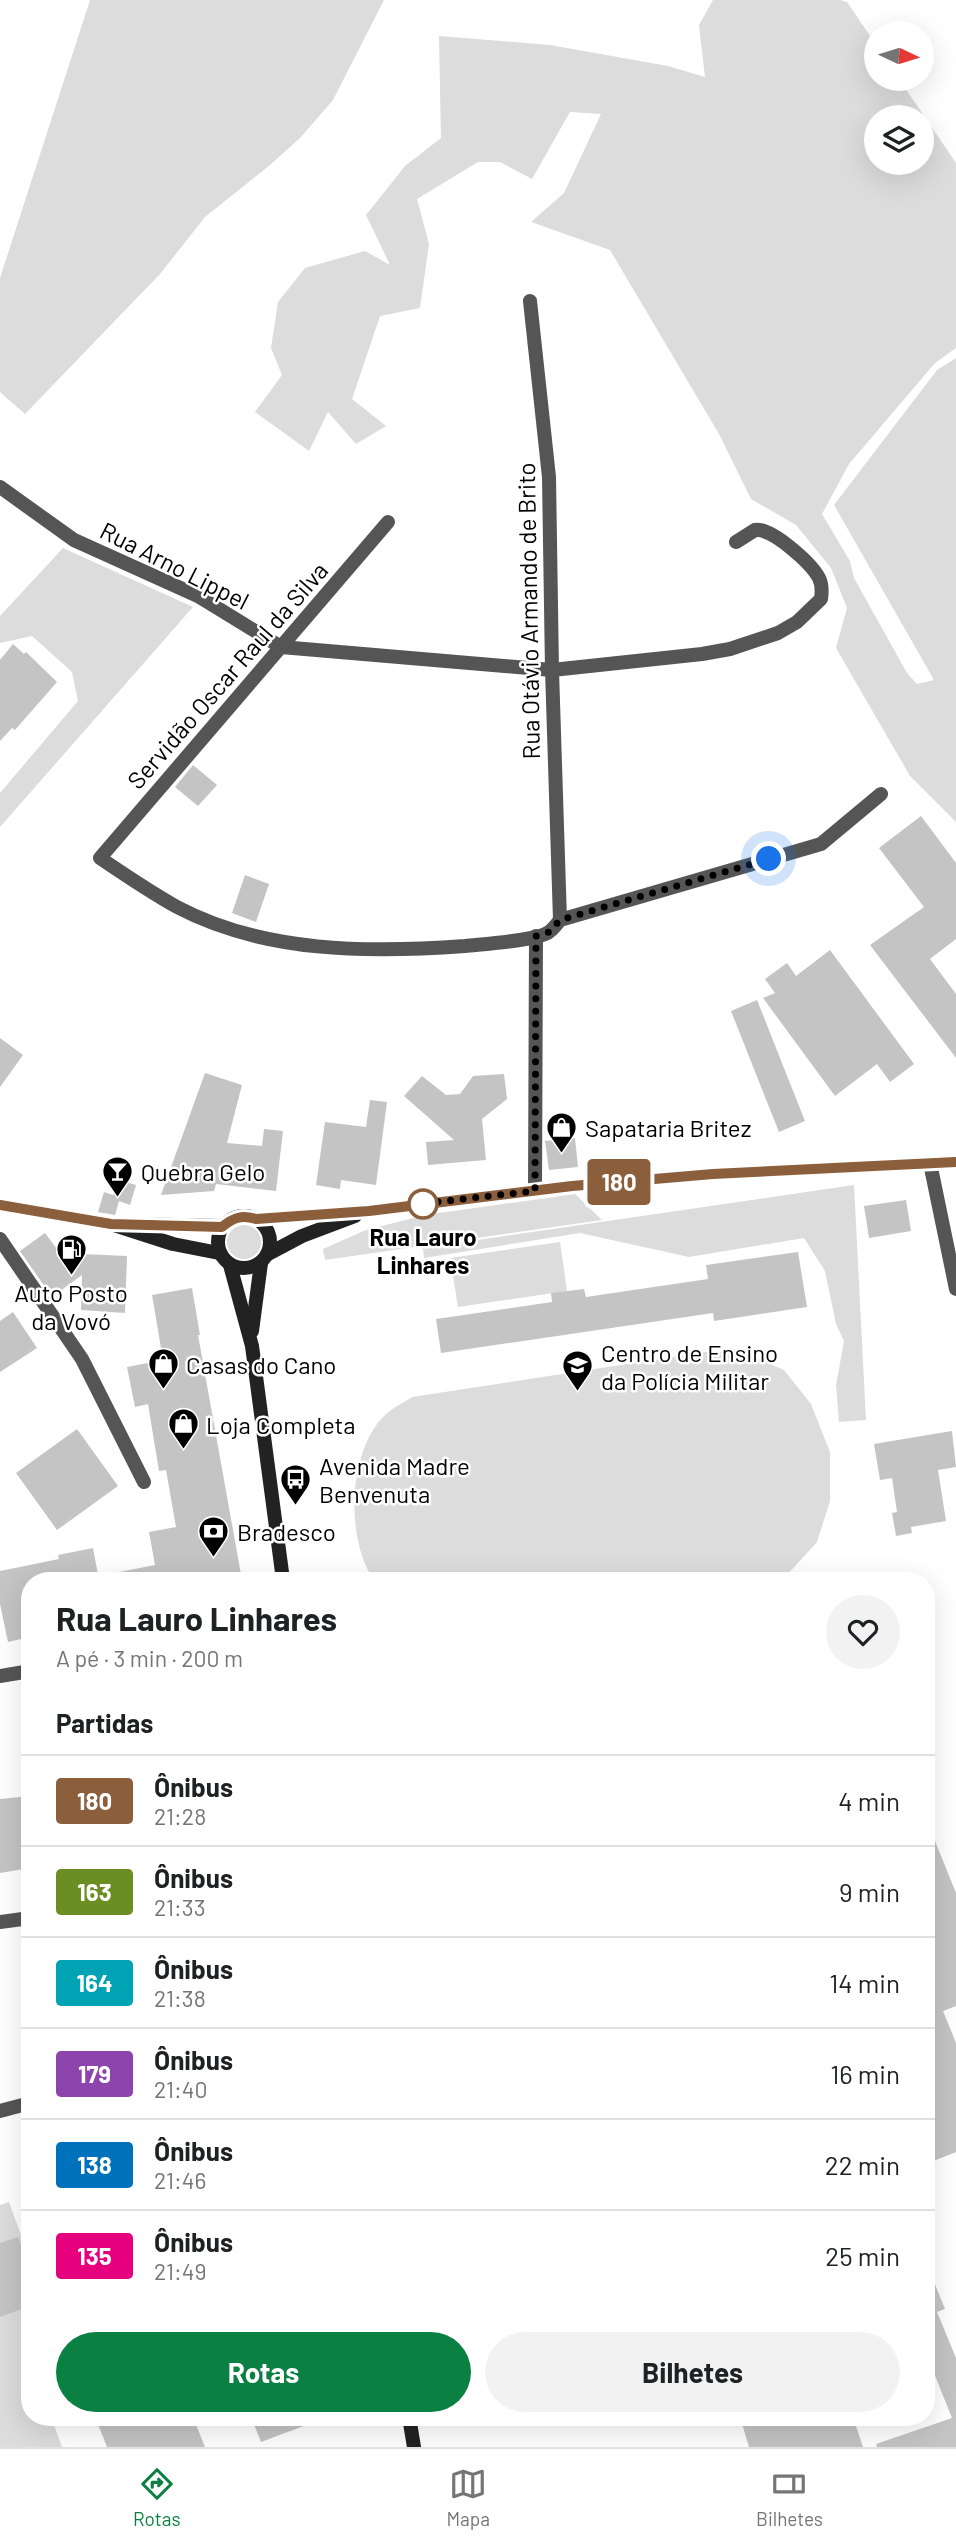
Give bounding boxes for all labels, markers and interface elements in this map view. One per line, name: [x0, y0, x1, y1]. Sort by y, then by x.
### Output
north arrow: [864, 21, 934, 91]
map controls: [864, 21, 934, 175]
button: layers: [864, 105, 934, 175]
street label: Rua Otávio Armando de Brito: [511, 462, 545, 760]
street label: Rua Arno Lippel: [96, 515, 254, 615]
street label: Servidão Oscar Raul da Silva: [121, 556, 333, 794]
your location: [751, 841, 786, 876]
shop icon: Sapataria Britez: [545, 1110, 579, 1154]
place label: Sapataria Britez: [585, 1113, 751, 1142]
bar icon: Quebra Gelo: [101, 1154, 135, 1198]
place label: Quebra Gelo: [141, 1157, 265, 1186]
line badge: 180: [579, 1159, 659, 1205]
text: 180: [601, 1167, 637, 1196]
marker: Rua Lauro Linhares: [408, 1189, 438, 1219]
place label: Rua Lauro Linhares: [369, 1222, 477, 1279]
fuel station icon: Auto Posto da Vovó: [54, 1233, 88, 1277]
place label: Auto Posto da Vovó: [14, 1278, 128, 1335]
place label: Centro de Ensino da Polícia Militar: [601, 1338, 778, 1395]
shop icon: Casas do Cano: [146, 1347, 180, 1391]
school or university icon: Centro de Ensino da Polícia Militar: [561, 1349, 595, 1393]
place label: Casas do Cano: [186, 1350, 336, 1379]
shop icon: Loja Completa: [166, 1407, 200, 1451]
place label: Loja Completa: [206, 1410, 356, 1439]
place label: Avenida Madre Benvenuta: [319, 1451, 470, 1508]
bus stop icon: Avenida Madre Benvenuta: [279, 1462, 313, 1506]
bank icon: Bradesco: [197, 1514, 231, 1558]
place label: Bradesco: [237, 1517, 336, 1546]
button: heart: [826, 1595, 900, 1669]
text: Rua Lauro Linhares: [56, 1598, 337, 1638]
text: A pé · 3 min · 200 m: [56, 1644, 243, 1672]
text: Partidas: [56, 1707, 153, 1738]
text: Ônibus: [154, 1771, 233, 1802]
text: 4 min: [838, 1785, 900, 1816]
text: 180: [77, 1786, 112, 1815]
text: 21:28: [154, 1802, 206, 1830]
text: Ônibus: [154, 1862, 233, 1893]
text: 9 min: [839, 1876, 900, 1907]
text: 163: [77, 1877, 112, 1906]
text: 21:33: [154, 1893, 206, 1921]
text: Ônibus: [154, 1953, 233, 1984]
text: 14 min: [829, 1967, 900, 1998]
text: 164: [77, 1968, 112, 1997]
text: 21:38: [154, 1984, 206, 2012]
text: Ônibus: [154, 2044, 233, 2075]
text: 16 min: [830, 2058, 900, 2089]
text: 179: [78, 2059, 111, 2088]
text: 21:40: [154, 2075, 208, 2103]
text: Ônibus: [154, 2135, 233, 2166]
text: 22 min: [825, 2149, 900, 2180]
text: 138: [77, 2150, 112, 2179]
text: 21:46: [154, 2166, 206, 2194]
text: Ônibus: [154, 2226, 233, 2257]
text: 25 min: [825, 2240, 900, 2271]
text: 135: [77, 2241, 112, 2270]
text: 21:49: [154, 2257, 207, 2285]
button: Rotas: [56, 2332, 471, 2412]
button: Bilhetes: [485, 2332, 900, 2412]
tab: Rotas: [133, 2465, 181, 2530]
tab: Mapa: [447, 2465, 490, 2530]
tab: Bilhetes: [756, 2465, 823, 2530]

